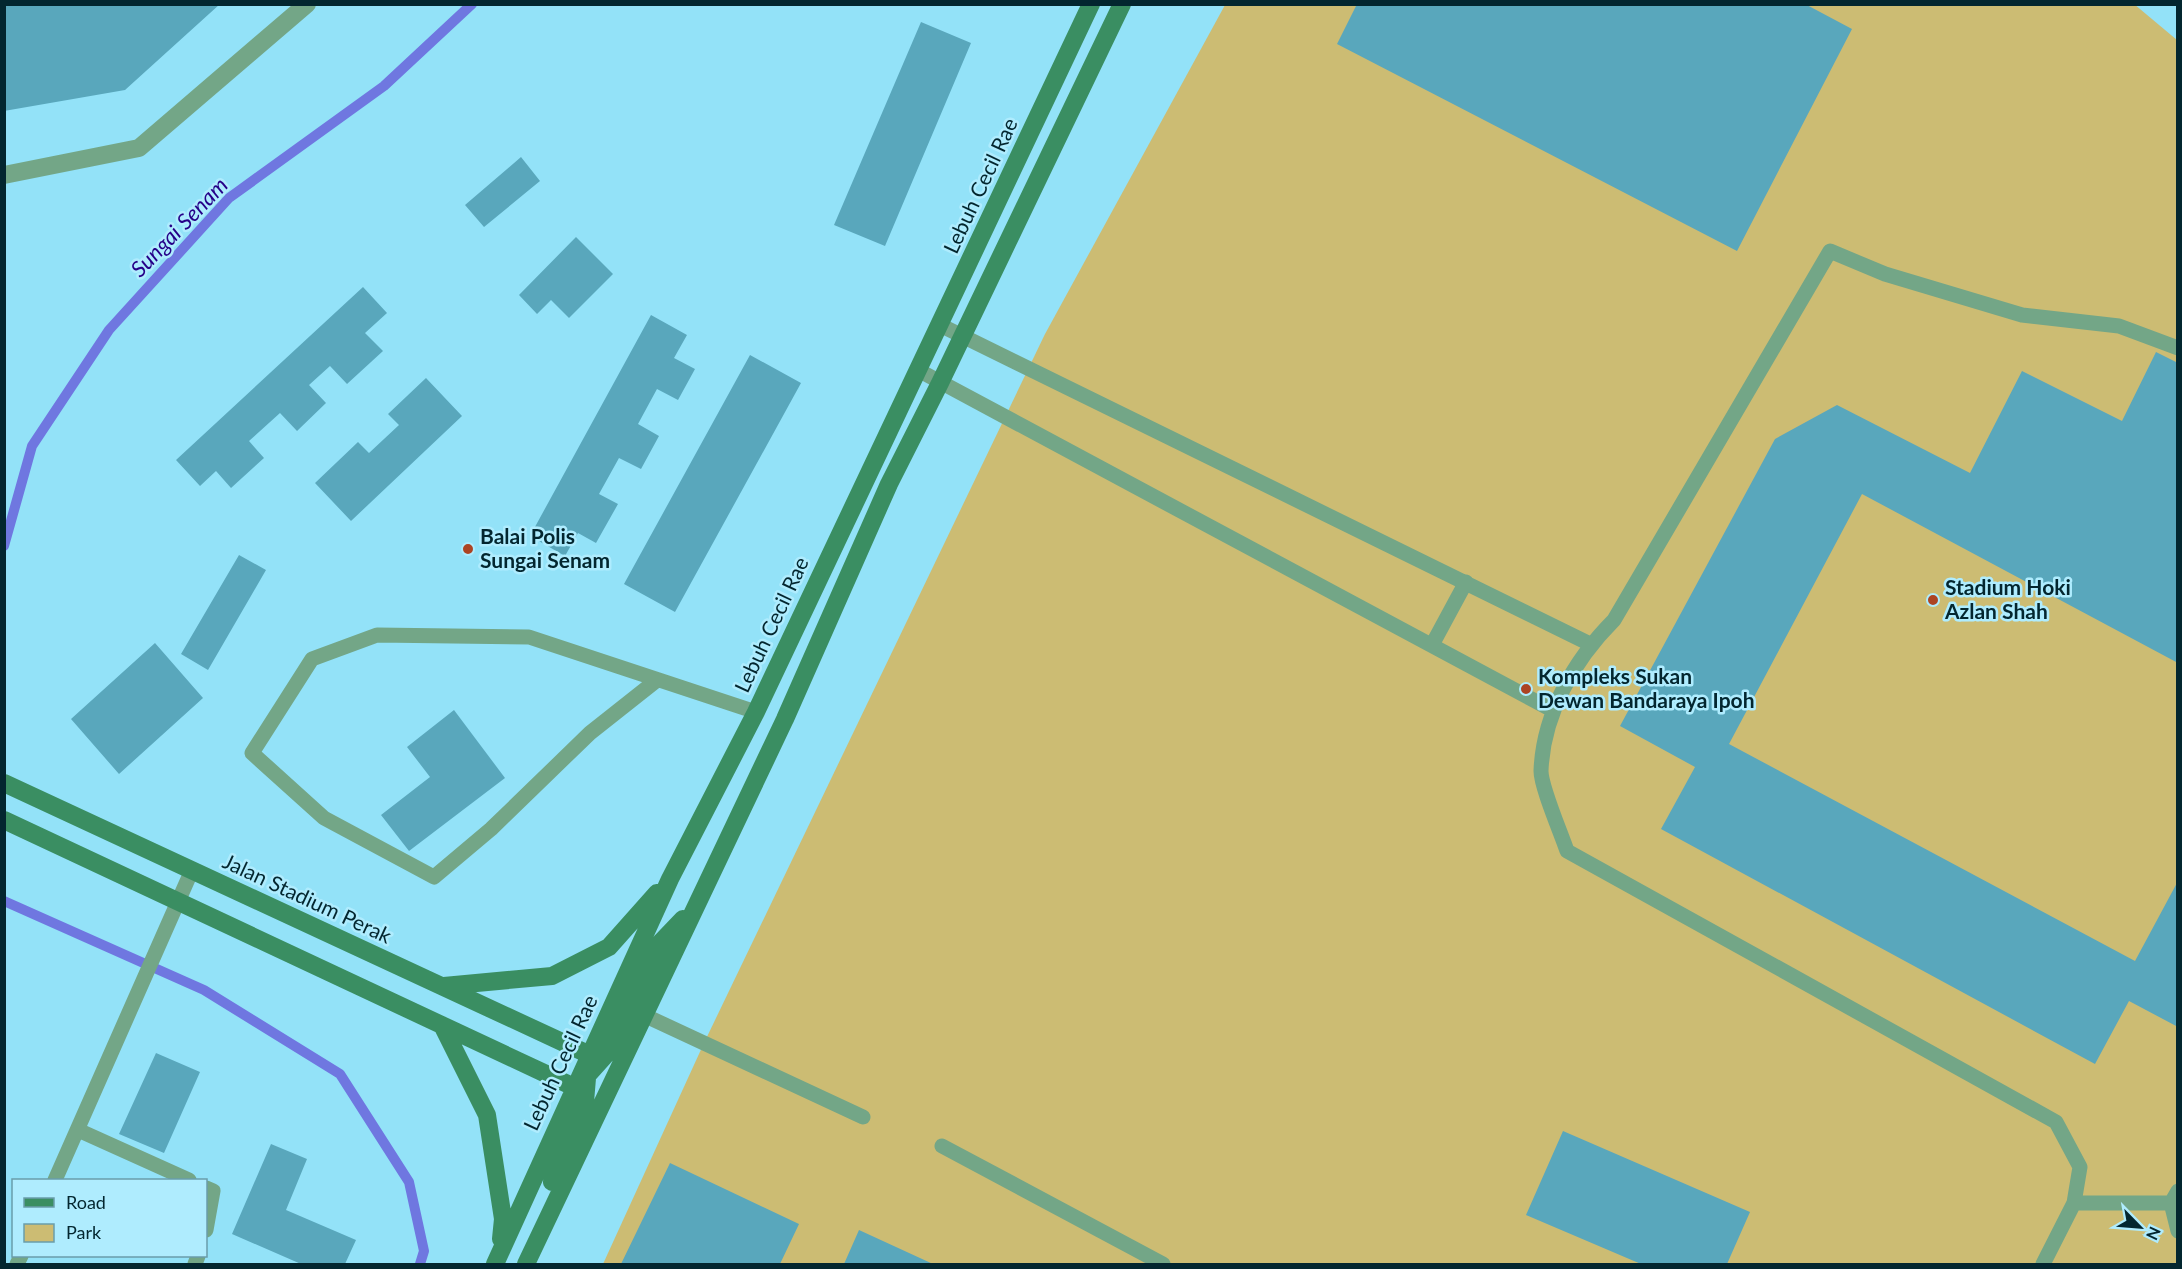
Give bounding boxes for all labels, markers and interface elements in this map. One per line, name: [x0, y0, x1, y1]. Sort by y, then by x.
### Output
street label: Lebuh Cecil Rae: [937, 114, 1022, 257]
water label: Sungai Senam: [125, 171, 233, 282]
place label: Balai Polis Sungai Senam: [480, 523, 610, 572]
marker: Balai Polis Sungai Senam: [461, 542, 475, 556]
street label: Lebuh Cecil Rae: [728, 553, 813, 696]
place label: Stadium Hoki Azlan Shah: [1944, 574, 2071, 623]
marker: Stadium Hoki Azlan Shah: [1926, 593, 1940, 607]
place label: Kompleks Sukan Dewan Bandaraya Ipoh: [1538, 663, 1755, 712]
marker: Kompleks Sukan Dewan Bandaraya Ipoh: [1519, 682, 1533, 696]
street label: Jalan Stadium Perak: [219, 848, 396, 948]
street label: Lebuh Cecil Rae: [517, 991, 602, 1134]
legend: [12, 1179, 207, 1257]
text: Road: [66, 1191, 106, 1213]
north arrow: [2110, 1197, 2170, 1257]
text: Park: [66, 1221, 102, 1243]
text: N: [2143, 1224, 2165, 1243]

